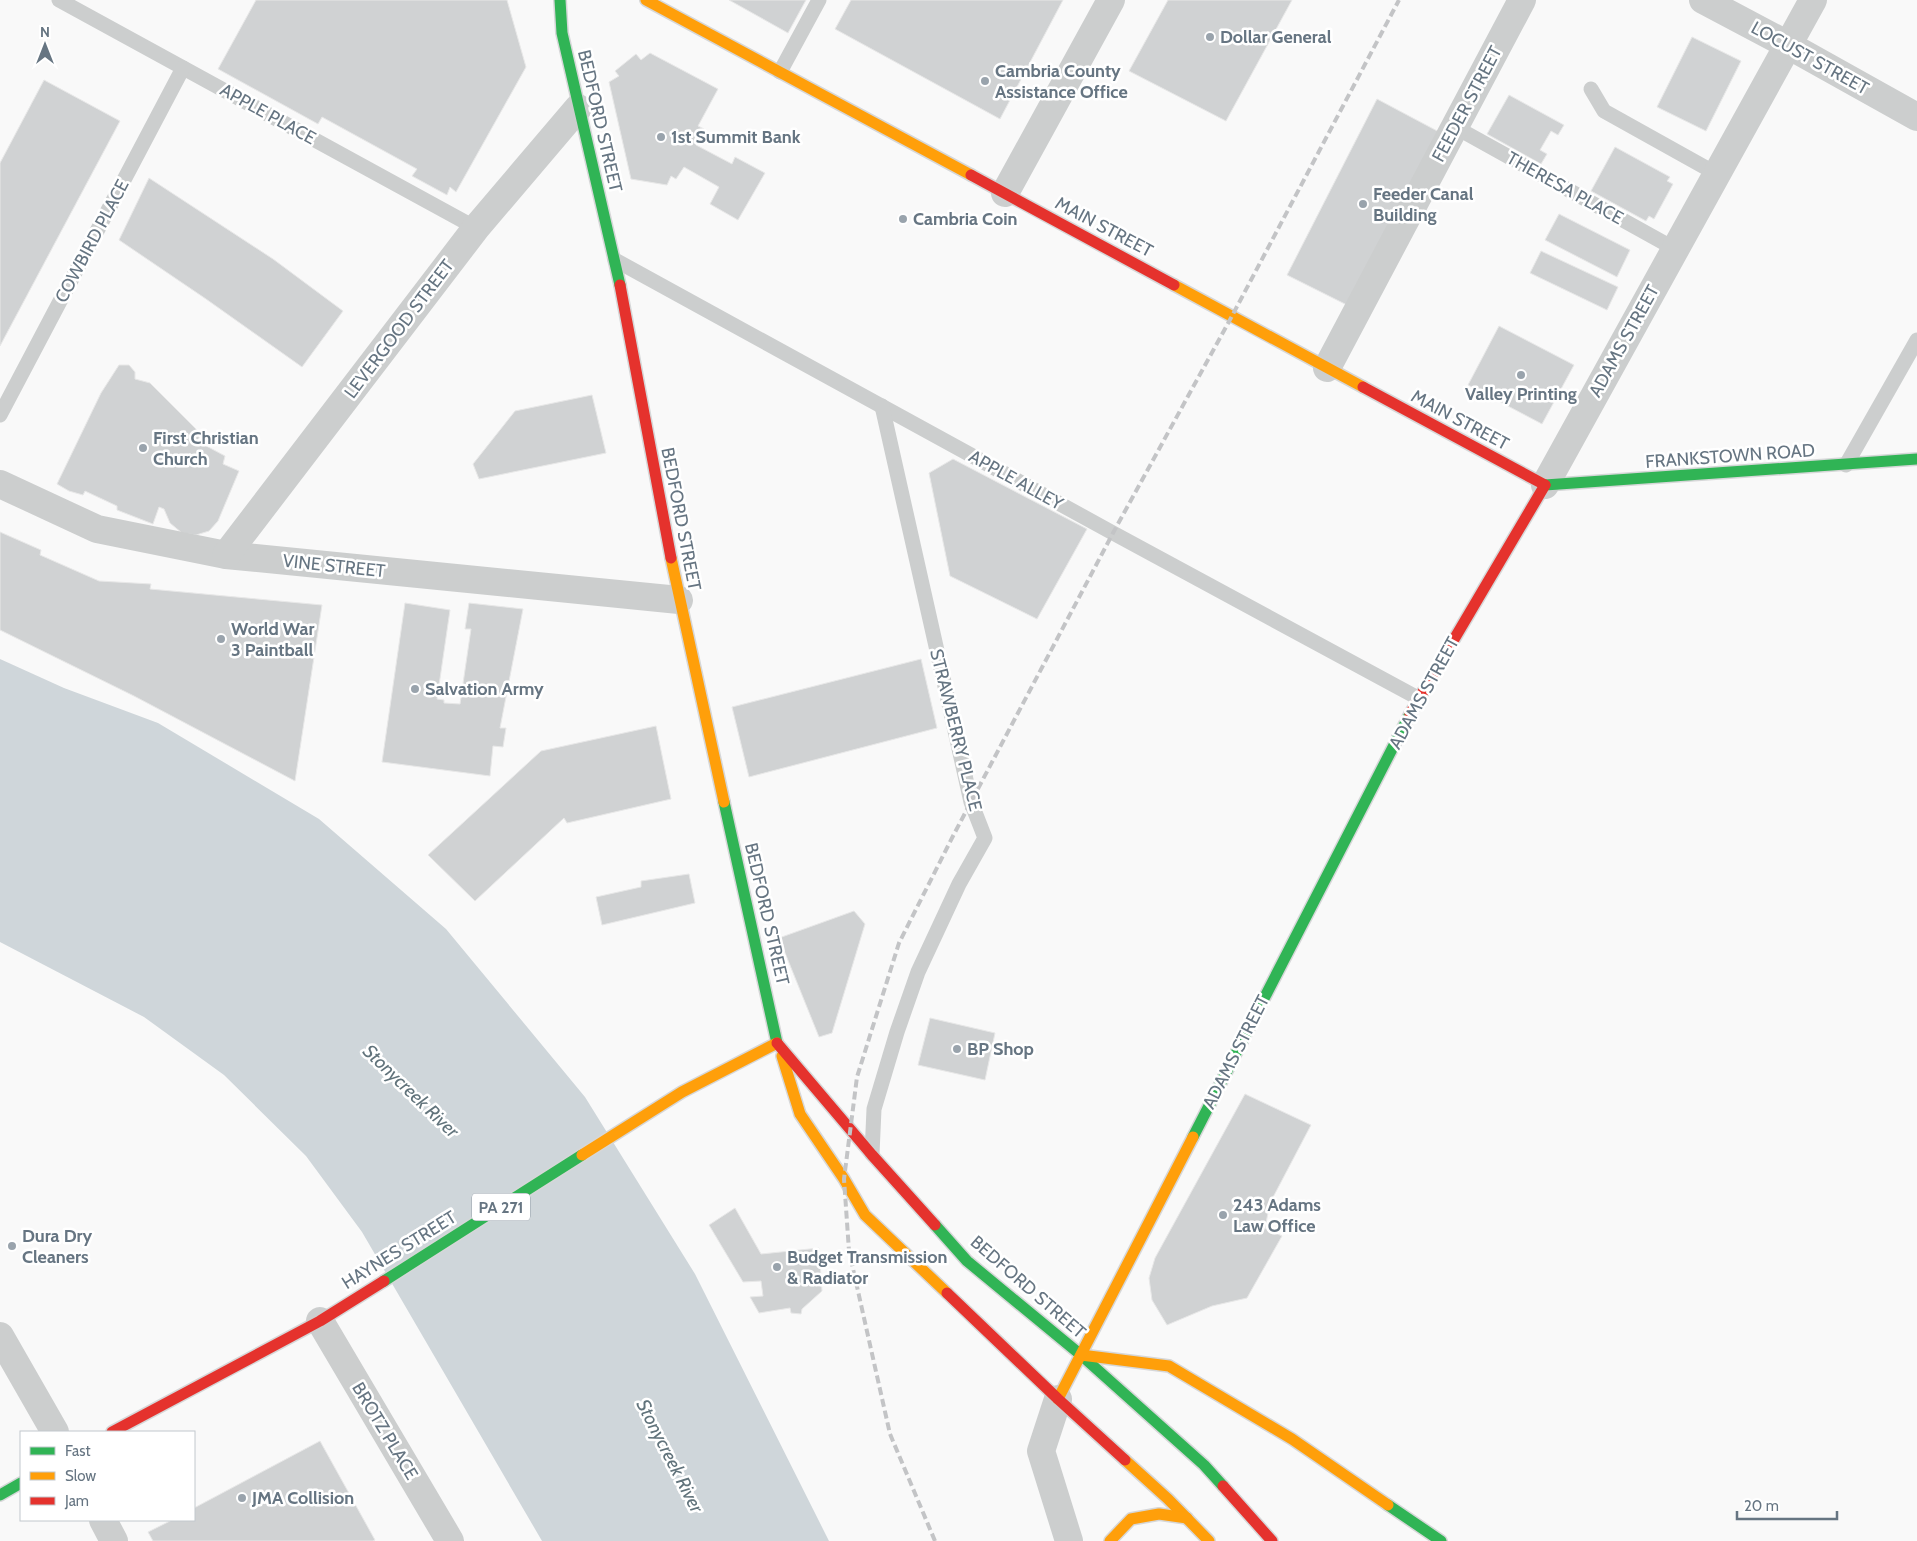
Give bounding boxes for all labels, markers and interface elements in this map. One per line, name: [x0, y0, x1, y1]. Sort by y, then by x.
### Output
street label: LOCUST STREET: [1747, 17, 1873, 100]
north arrow: [20, 20, 70, 70]
text: N: [40, 23, 50, 41]
place label: Dollar General: [1220, 26, 1332, 48]
marker: Dollar General: [1204, 31, 1216, 43]
street label: FEEDER STREET: [1427, 42, 1507, 166]
street label: BEDFORD STREET: [573, 48, 627, 195]
place label: Cambria County Assistance Office: [995, 60, 1128, 103]
marker: Cambria County Assistance Office: [979, 75, 991, 87]
street label: APPLE PLACE: [216, 79, 320, 149]
place label: 1st Summit Bank: [671, 126, 801, 148]
marker: 1st Summit Bank: [655, 131, 667, 143]
street label: THERESA PLACE: [1503, 147, 1627, 229]
street label: COWBIRD PLACE: [50, 176, 134, 306]
place label: Feeder Canal Building: [1373, 183, 1474, 226]
street label: MAIN STREET: [1051, 192, 1157, 262]
marker: Feeder Canal Building: [1357, 198, 1369, 210]
place label: Cambria Coin: [913, 208, 1017, 230]
marker: Cambria Coin: [897, 213, 909, 225]
street label: LEVERGOOD STREET: [340, 255, 459, 403]
street label: ADAMS STREET: [1584, 281, 1664, 401]
marker: Valley Printing: [1515, 369, 1527, 381]
place label: Valley Printing: [1465, 383, 1577, 405]
street label: MAIN STREET: [1407, 385, 1513, 455]
place label: First Christian Church: [153, 427, 259, 470]
street label: FRANKSTOWN ROAD: [1644, 439, 1816, 473]
marker: First Christian Church: [137, 442, 149, 454]
street label: APPLE ALLEY: [965, 445, 1068, 515]
street label: BEDFORD STREET: [656, 446, 706, 593]
street label: VINE STREET: [282, 550, 387, 582]
place label: World War 3 Paintball: [231, 618, 314, 661]
marker: World War 3 Paintball: [215, 633, 227, 645]
street label: ADAMS STREET: [1384, 633, 1464, 753]
street label: STRAWBERRY PLACE: [925, 647, 987, 813]
place label: Salvation Army: [425, 678, 544, 700]
marker: Salvation Army: [409, 683, 421, 695]
street label: BEDFORD STREET: [740, 841, 794, 988]
street label: ADAMS STREET: [1198, 991, 1274, 1113]
place label: BP Shop: [967, 1038, 1034, 1060]
water label: Stonycreek River: [358, 1040, 465, 1143]
marker: BP Shop: [951, 1043, 963, 1055]
road number: PA 271: [472, 1194, 530, 1220]
place label: 243 Adams Law Office: [1233, 1194, 1321, 1237]
street label: HAYNES STREET: [338, 1206, 461, 1294]
marker: 243 Adams Law Office: [1217, 1209, 1229, 1221]
place label: Dura Dry Cleaners: [22, 1225, 92, 1268]
street label: BEDFORD STREET: [966, 1231, 1090, 1343]
marker: Dura Dry Cleaners: [6, 1240, 18, 1252]
place label: Budget Transmission & Radiator: [787, 1246, 947, 1289]
marker: Budget Transmission & Radiator: [771, 1261, 783, 1273]
street label: BROTZ PLACE: [347, 1378, 423, 1484]
water label: Stonycreek River: [632, 1395, 709, 1518]
legend: [20, 1431, 195, 1521]
text: Fast: [65, 1442, 90, 1460]
text: Slow: [65, 1467, 96, 1485]
place label: JMA Collision: [251, 1487, 354, 1509]
scale bar: [1737, 1488, 1837, 1520]
text: Jam: [64, 1492, 89, 1510]
marker: JMA Collision: [236, 1492, 248, 1504]
text: 20 m: [1744, 1497, 1779, 1515]

